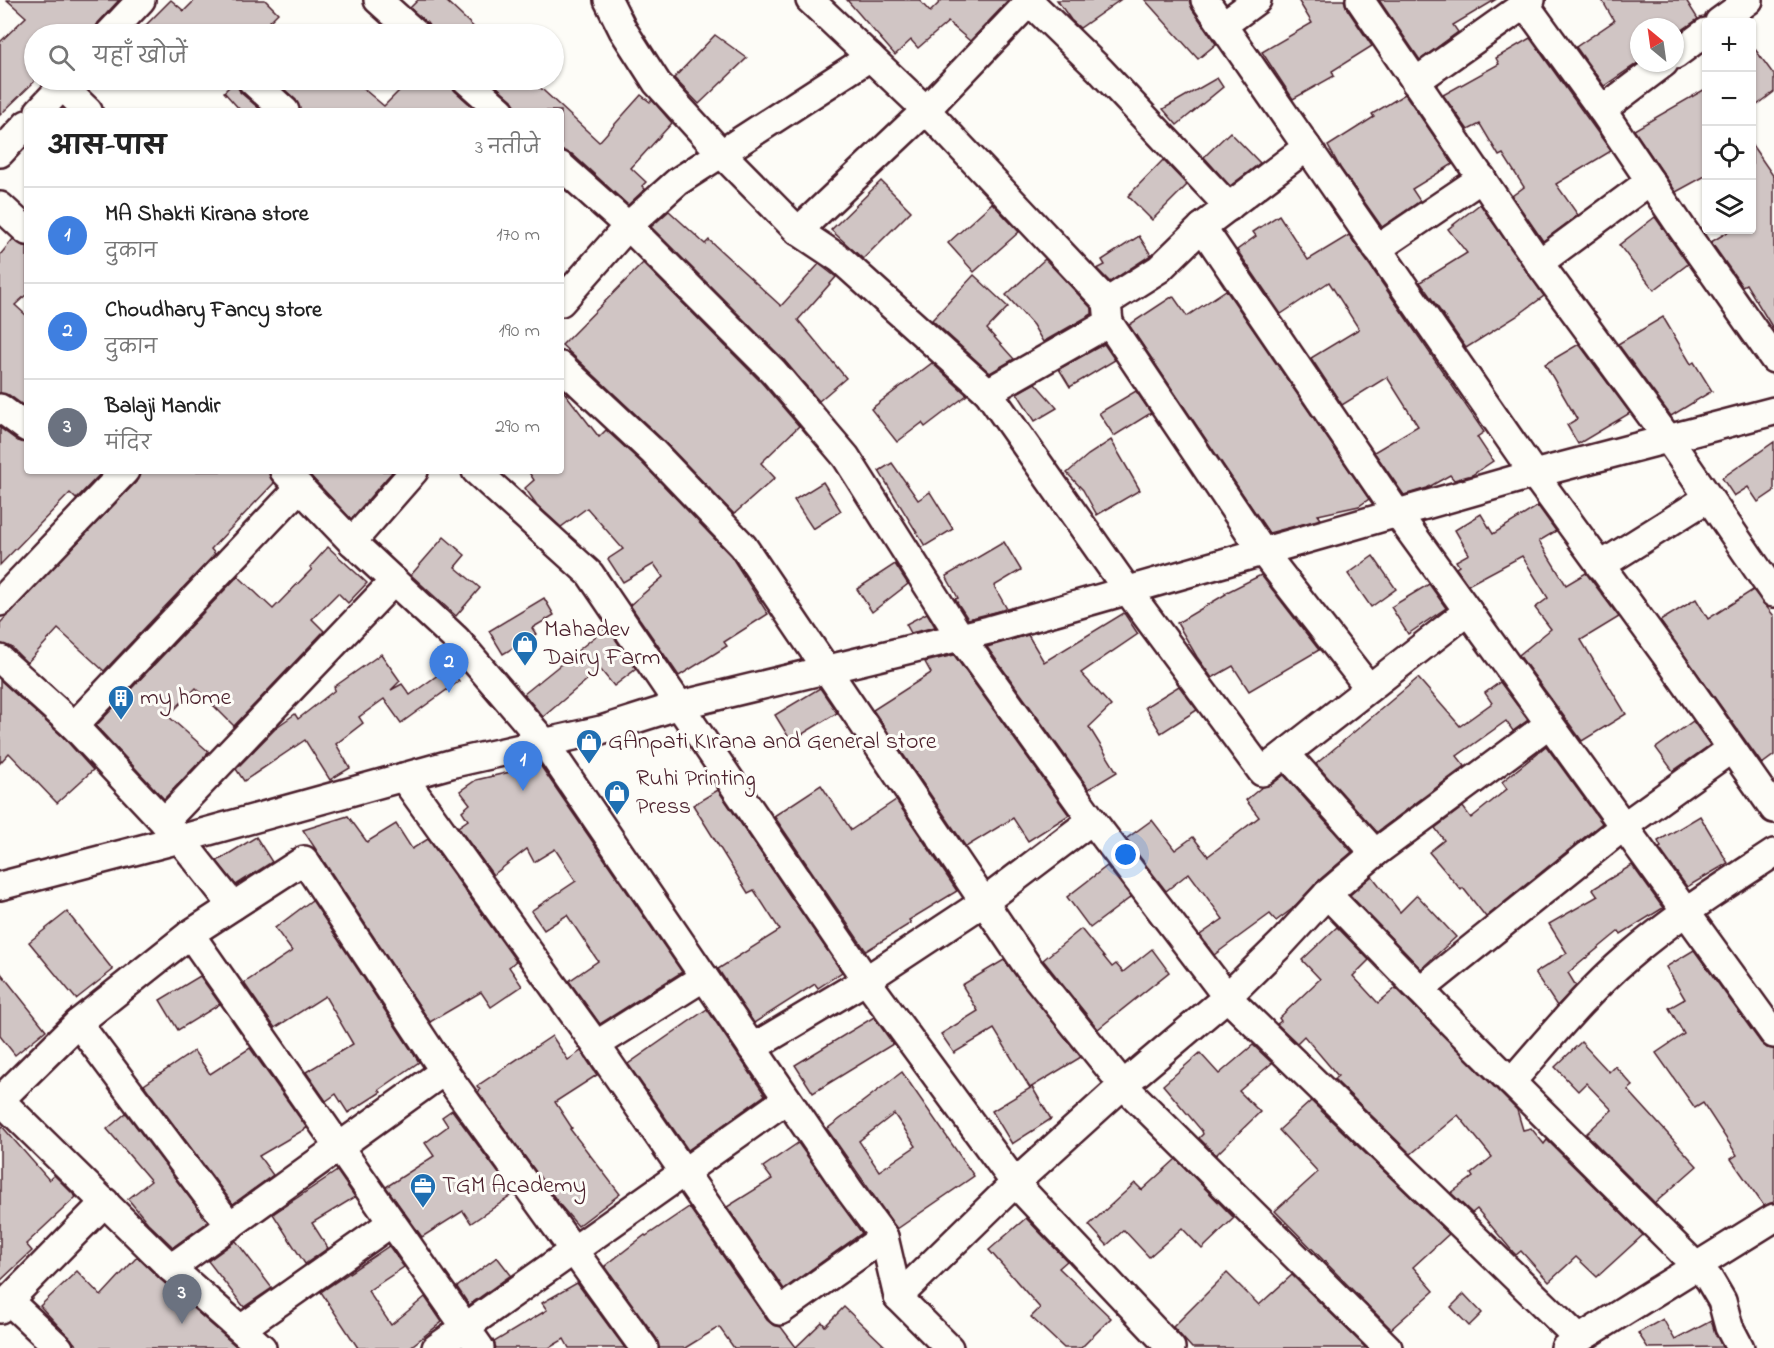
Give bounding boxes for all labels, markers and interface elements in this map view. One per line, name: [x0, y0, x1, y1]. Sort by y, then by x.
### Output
north arrow: [1630, 18, 1684, 72]
map controls: [1702, 18, 1756, 234]
button: +: [1702, 18, 1756, 72]
search box: [24, 24, 564, 90]
icon: search: [45, 41, 78, 74]
text: यहाँ खोजें: [93, 42, 187, 74]
button: −: [1702, 72, 1756, 126]
button: locate: [1702, 126, 1756, 180]
text: आस-पास: [48, 129, 166, 167]
text: 3 नतीजे: [475, 134, 540, 163]
button: layers: [1702, 180, 1756, 234]
text: MA Shakti Kirana store: [105, 199, 309, 231]
text: 1: [64, 221, 71, 250]
text: 170 m: [496, 221, 540, 250]
text: दुकान: [105, 238, 157, 267]
text: Choudhary Fancy store: [105, 295, 322, 327]
text: 2: [63, 317, 72, 346]
text: 190 m: [498, 317, 540, 346]
text: दुकान: [105, 334, 157, 363]
text: Balaji Mandir: [105, 391, 220, 423]
text: 3: [63, 413, 72, 442]
text: 290 m: [495, 413, 540, 442]
text: मंदिर: [105, 430, 151, 459]
place label: Mahadev Dairy Farm: [543, 613, 660, 677]
shop icon: Mahadev Dairy Farm: [510, 629, 540, 667]
pin: 2: [430, 644, 468, 693]
place label: my home: [140, 681, 231, 717]
building icon: my home: [106, 683, 136, 721]
place label: GAnpati KIrana and General store: [608, 725, 937, 760]
shop icon: GAnpati KIrana and General store: [574, 727, 604, 765]
pin: 1: [504, 742, 542, 791]
place label: Ruhi Printing Press: [636, 762, 756, 825]
shop icon: Ruhi Printing Press: [602, 778, 632, 816]
your location: [1111, 840, 1140, 869]
place label: TGM Academy: [442, 1169, 586, 1205]
office icon: TGM Academy: [408, 1171, 438, 1209]
pin: 3: [162, 1274, 201, 1324]

